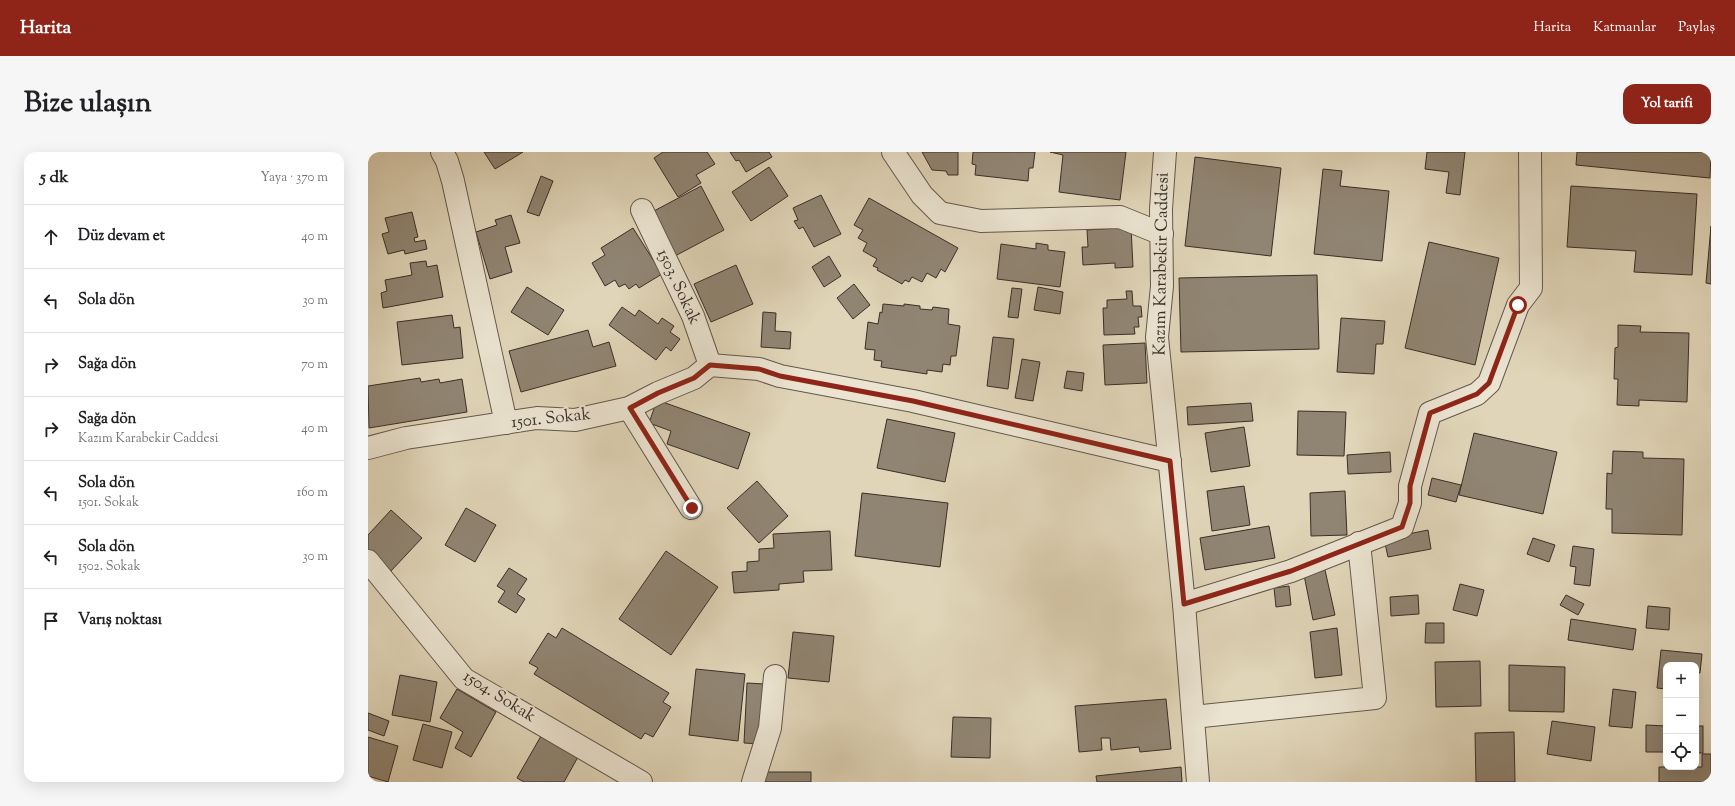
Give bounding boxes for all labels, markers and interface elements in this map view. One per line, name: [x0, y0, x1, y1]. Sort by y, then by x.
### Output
text: Harita: [20, 15, 71, 42]
text: Harita: [1534, 18, 1571, 38]
text: Katmanlar: [1593, 18, 1656, 38]
text: Paylaş: [1678, 18, 1715, 38]
text: Bize ulaşın: [24, 84, 152, 124]
button: Yol tarifi: [1623, 84, 1711, 124]
text: 5 dk: [40, 166, 68, 190]
text: Yaya · 370 m: [261, 169, 328, 187]
street label: Kazım Karabekir Caddesi: [1148, 172, 1176, 356]
icon: ahead: [40, 226, 62, 248]
text: Düz devam et: [78, 226, 165, 247]
text: 40 m: [301, 228, 328, 246]
street label: 1503. Sokak: [650, 245, 706, 329]
icon: left: [40, 290, 62, 312]
text: Sola dön: [78, 290, 135, 311]
text: 30 m: [302, 292, 328, 310]
route start: [1509, 296, 1527, 314]
icon: right: [40, 354, 62, 376]
text: Sağa dön: [78, 354, 136, 375]
text: 70 m: [301, 356, 328, 374]
street label: 1501. Sokak: [510, 403, 592, 435]
text: Sağa dön: [78, 409, 136, 430]
icon: right: [40, 418, 62, 440]
text: 40 m: [301, 420, 328, 438]
text: Kazım Karabekir Caddesi: [78, 430, 218, 448]
text: Sola dön: [78, 473, 135, 494]
icon: left: [40, 482, 62, 504]
text: 160 m: [297, 484, 328, 502]
text: 1501. Sokak: [78, 494, 139, 512]
route end: [683, 499, 701, 517]
text: Sola dön: [78, 537, 135, 558]
icon: left: [40, 546, 62, 568]
text: 30 m: [302, 548, 328, 566]
text: 1502. Sokak: [78, 558, 141, 576]
icon: arrive: [40, 610, 62, 632]
text: Varış noktası: [78, 610, 162, 631]
map controls: [1663, 662, 1699, 770]
button: +: [1663, 662, 1699, 698]
street label: 1504. Sokak: [458, 665, 540, 729]
button: −: [1663, 698, 1699, 734]
button: locate: [1663, 734, 1699, 770]

